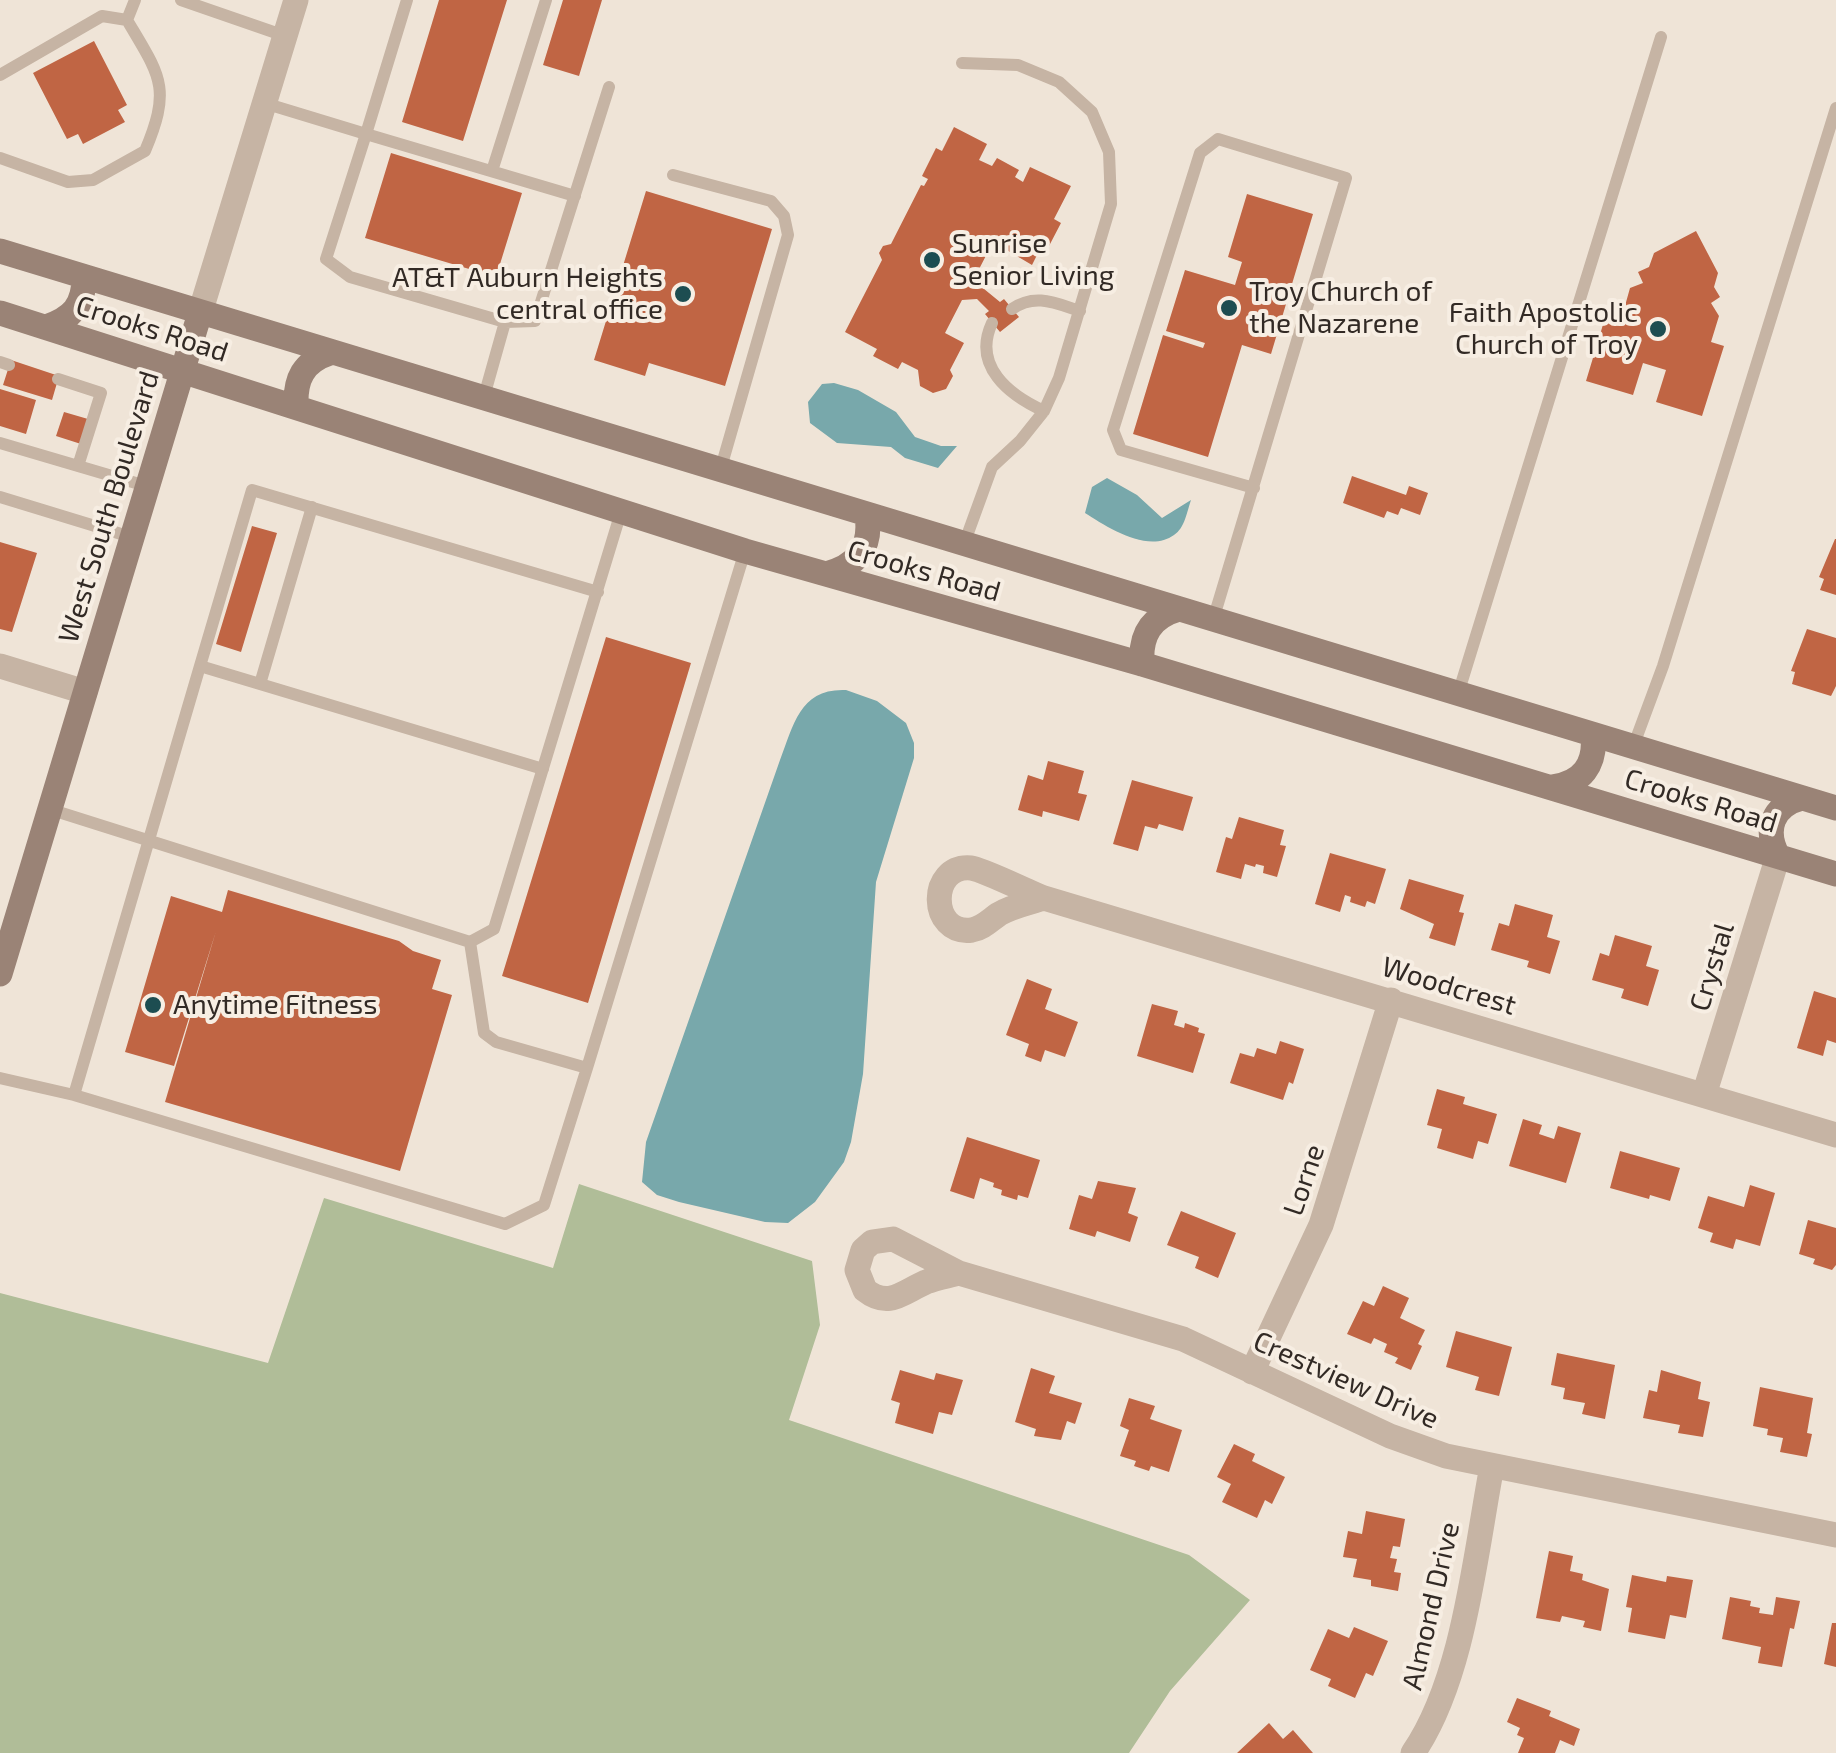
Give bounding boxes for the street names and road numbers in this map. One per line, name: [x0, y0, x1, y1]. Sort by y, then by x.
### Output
street label: Crooks Road: [72, 289, 232, 369]
street label: West South Boulevard: [52, 367, 166, 647]
street label: Crooks Road: [844, 533, 1004, 609]
street label: Crooks Road: [1621, 762, 1781, 840]
street label: Crystal: [1683, 919, 1741, 1015]
street label: Woodcrest: [1378, 950, 1520, 1022]
street label: Lorne: [1276, 1140, 1332, 1220]
street label: Crestview Drive: [1248, 1324, 1444, 1436]
street label: Almond Drive: [1395, 1519, 1467, 1693]

